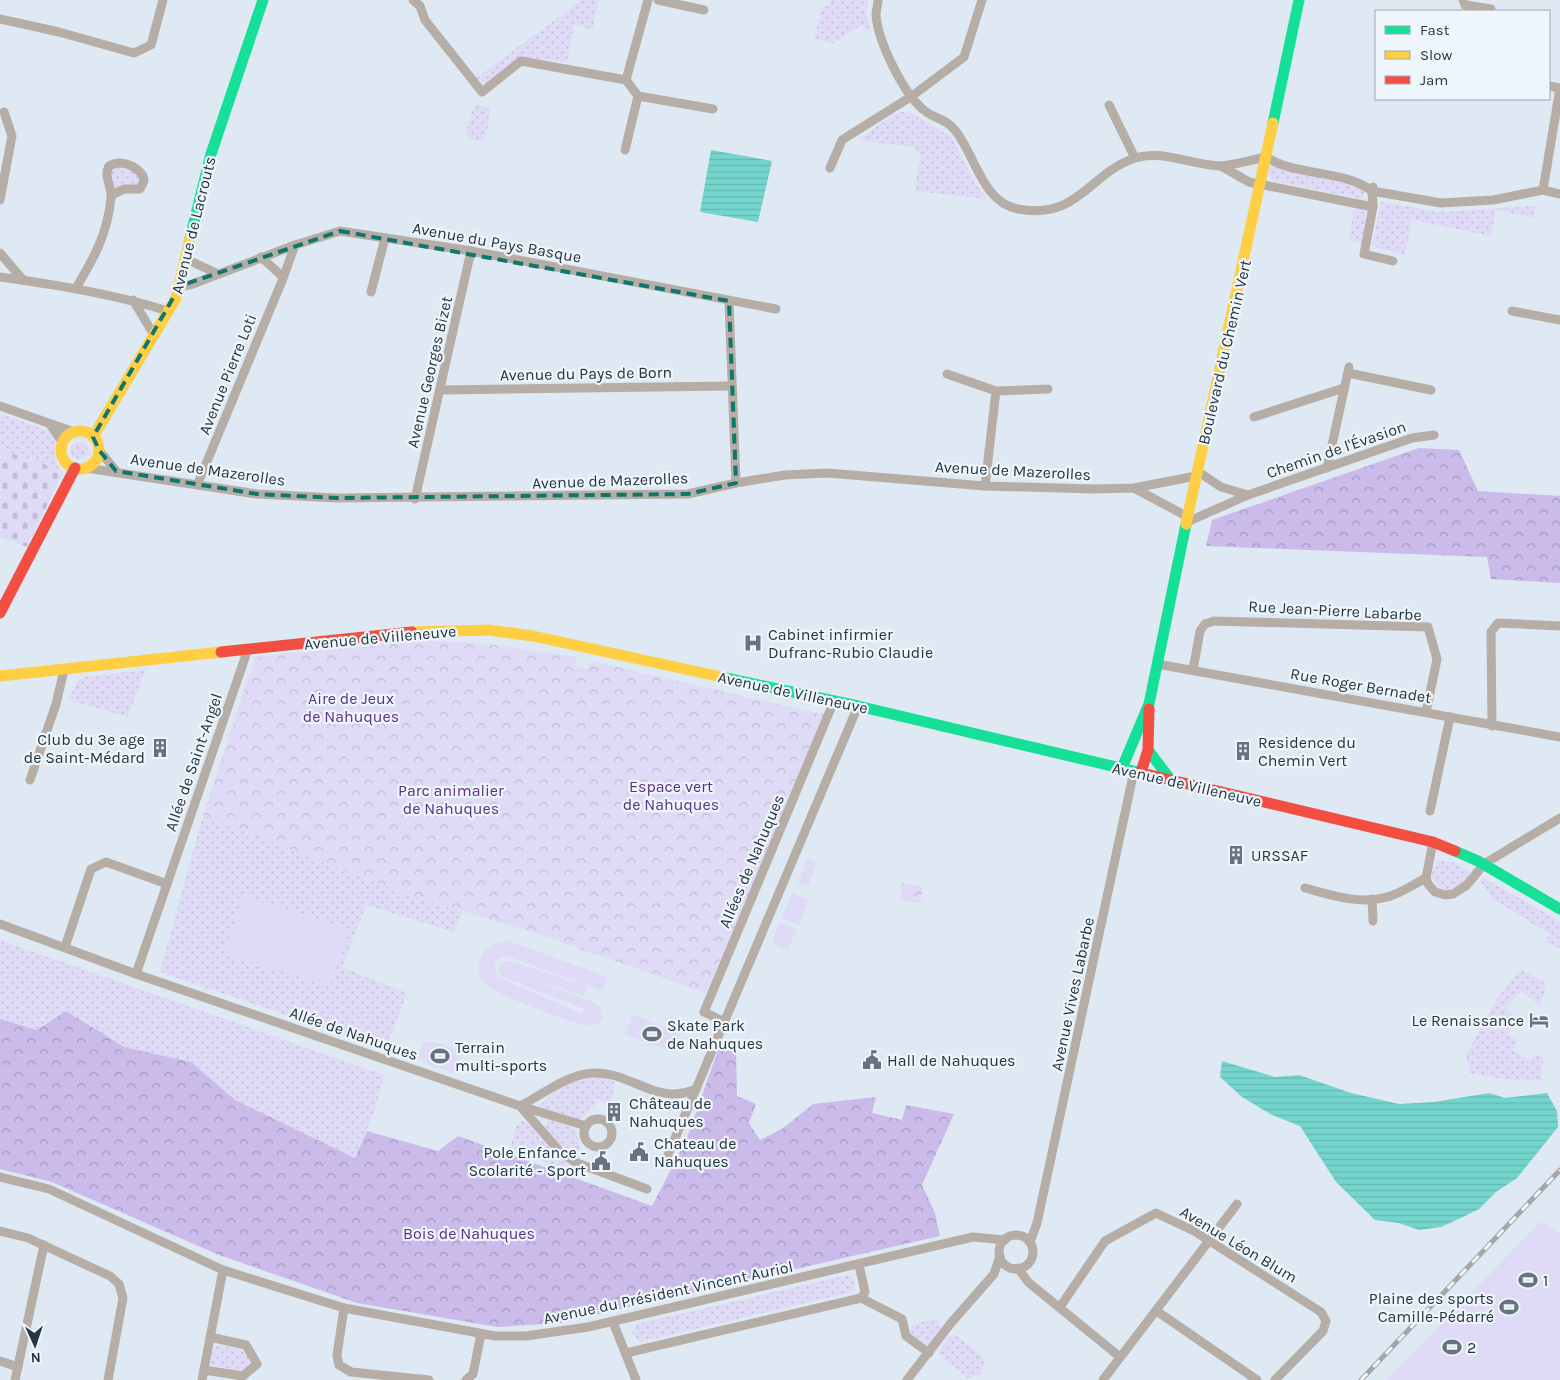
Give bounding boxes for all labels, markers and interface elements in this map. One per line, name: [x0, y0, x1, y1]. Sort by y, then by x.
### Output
legend: [1375, 10, 1550, 100]
text: Fast: [1420, 21, 1450, 39]
text: Slow: [1420, 46, 1452, 64]
text: Jam: [1420, 71, 1448, 89]
street label: Avenue de Lacrouts: [167, 154, 220, 296]
street label: Avenue du Pays Basque: [411, 218, 583, 267]
street label: Boulevard du Chemin Vert: [1194, 258, 1255, 446]
street label: Avenue Georges Bizet: [403, 294, 456, 450]
street label: Avenue Pierre Loti: [195, 311, 260, 437]
street label: Avenue du Pays de Born: [500, 362, 672, 385]
street label: Chemin de l'Évasion: [1264, 417, 1408, 482]
street label: Avenue de Mazerolles: [129, 449, 287, 490]
street label: Avenue de Mazerolles: [934, 457, 1091, 484]
street label: Avenue de Mazerolles: [532, 468, 688, 493]
street label: Rue Jean-Pierre Labarbe: [1248, 596, 1422, 625]
street label: Avenue de Villeneuve: [303, 621, 457, 654]
place label: Cabinet infirmier Dufranc-Rubio Claudie: [768, 625, 933, 662]
hospital icon: Cabinet infirmier Dufranc-Rubio Claudie: [742, 632, 764, 654]
street label: Rue Roger Bernadet: [1289, 664, 1433, 707]
street label: Avenue de Villeneuve: [716, 667, 870, 718]
park label: Aire de Jeux de Nahuques: [303, 689, 399, 726]
street label: Allée de Saint-Angel: [161, 691, 226, 834]
place label: Club du 3e age de Saint-Médard: [24, 730, 145, 767]
place label: Residence du Chemin Vert: [1258, 733, 1356, 770]
building icon: Club du 3e age de Saint-Médard: [149, 737, 171, 759]
building icon: Residence du Chemin Vert: [1232, 740, 1254, 762]
street label: Avenue de Villeneuve: [1110, 758, 1263, 811]
park label: Espace vert de Nahuques: [623, 777, 719, 814]
park label: Parc animalier de Nahuques: [398, 781, 504, 818]
street label: Allées de Nahuques: [715, 792, 788, 931]
building icon: URSSAF: [1225, 844, 1247, 866]
place label: URSSAF: [1251, 846, 1308, 865]
street label: Avenue Vives Labarbe: [1047, 915, 1098, 1073]
street label: Allée de Nahuques: [287, 1003, 421, 1064]
hotel icon: Le Renaissance: [1528, 1009, 1550, 1031]
place label: Le Renaissance: [1412, 1011, 1524, 1030]
place label: Skate Park de Nahuques: [667, 1016, 763, 1053]
sports icon: Skate Park de Nahuques: [641, 1023, 663, 1045]
place label: Terrain multi-sports: [455, 1038, 547, 1075]
sports icon: Terrain multi-sports: [429, 1045, 451, 1067]
public building icon: Hall de Nahuques: [861, 1049, 883, 1071]
place label: Hall de Nahuques: [887, 1051, 1016, 1070]
place label: Château de Nahuques: [629, 1094, 712, 1131]
building icon: Château de Nahuques: [603, 1101, 625, 1123]
place label: Chateau de Nahuques: [654, 1134, 737, 1171]
public building icon: Chateau de Nahuques: [628, 1141, 650, 1163]
place label: Pole Enfance - Scolarité - Sport: [469, 1143, 586, 1180]
public building icon: Pole Enfance - Scolarité - Sport: [590, 1150, 612, 1172]
street label: Avenue Léon Blum: [1177, 1202, 1301, 1287]
park label: Bois de Nahuques: [403, 1224, 535, 1243]
street label: Avenue du Président Vincent Auriol: [542, 1257, 795, 1328]
sports icon: 1: [1517, 1269, 1539, 1291]
place label: 1: [1543, 1271, 1548, 1290]
place label: Plaine des sports Camille-Pédarré: [1369, 1289, 1494, 1326]
sports icon: Plaine des sports Camille-Pédarré: [1498, 1296, 1520, 1318]
north arrow: [10, 1320, 60, 1370]
sports icon: 2: [1441, 1336, 1463, 1358]
place label: 2: [1467, 1338, 1476, 1357]
text: N: [30, 1349, 41, 1366]

